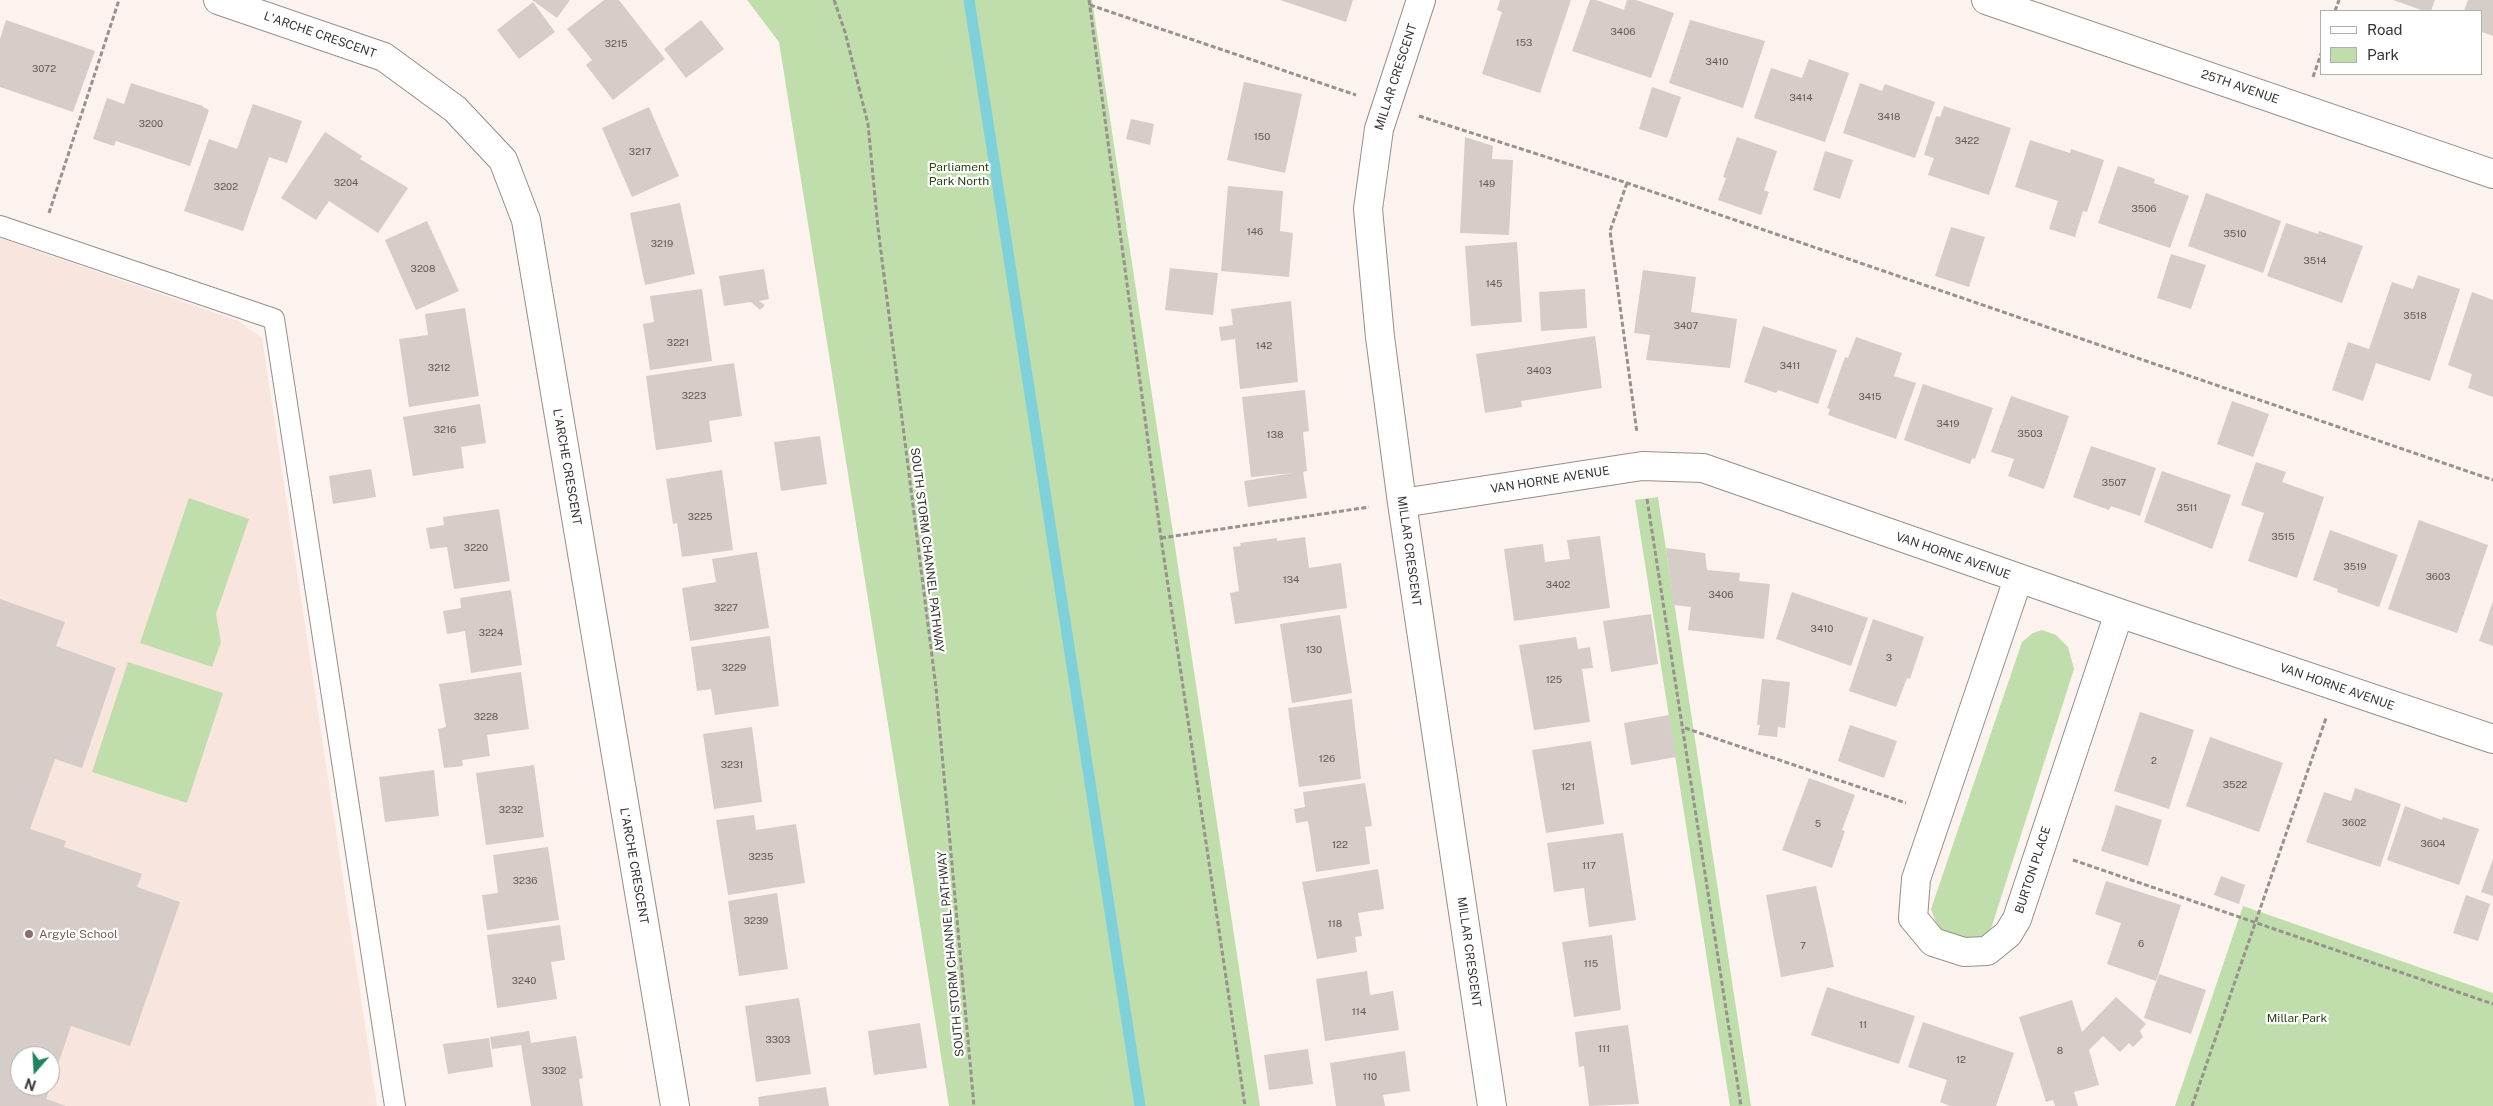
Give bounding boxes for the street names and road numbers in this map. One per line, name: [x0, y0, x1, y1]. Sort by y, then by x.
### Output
street label: L'ARCHE CRESCENT: [262, 9, 378, 61]
street label: MILLAR CRESCENT: [1372, 22, 1420, 132]
street label: 25TH AVENUE: [2199, 67, 2281, 107]
street label: L'ARCHE CRESCENT: [550, 408, 584, 526]
street label: SOUTH STORM CHANNEL PATHWAY: [907, 447, 947, 653]
street label: VAN HORNE AVENUE: [1489, 463, 1611, 497]
street label: MILLAR CRESCENT: [1394, 495, 1424, 607]
street label: VAN HORNE AVENUE: [1894, 530, 2012, 582]
street label: VAN HORNE AVENUE: [2278, 661, 2396, 713]
street label: L'ARCHE CRESCENT: [617, 807, 651, 925]
street label: BURTON PLACE: [2012, 825, 2054, 915]
street label: SOUTH STORM CHANNEL PATHWAY: [935, 850, 967, 1058]
street label: MILLAR CRESCENT: [1454, 896, 1484, 1008]

